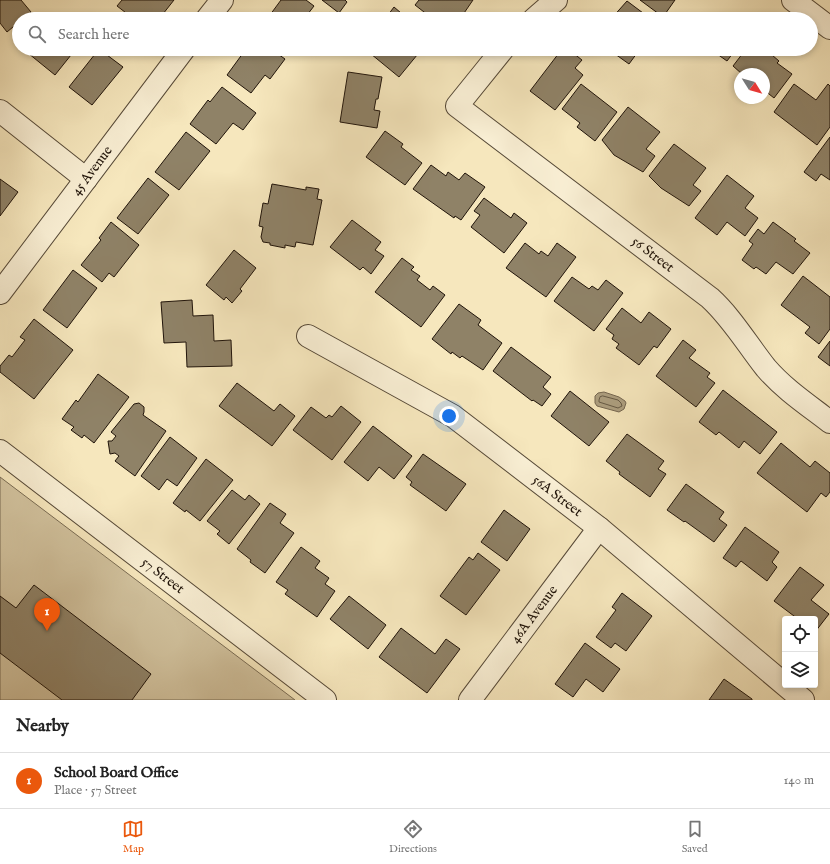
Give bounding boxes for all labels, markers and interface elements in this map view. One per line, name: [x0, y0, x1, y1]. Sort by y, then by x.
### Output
search box: [12, 12, 818, 56]
icon: search: [26, 23, 48, 45]
text: Search here: [58, 25, 129, 44]
north arrow: [734, 68, 770, 104]
street label: 45 Avenue: [68, 142, 117, 199]
street label: 56 Street: [628, 233, 678, 277]
your location: [439, 406, 459, 426]
street label: 56A Street: [529, 471, 586, 521]
street label: 57 Street: [138, 553, 188, 598]
street label: 46A Avenue: [507, 581, 562, 647]
pin: 1: [34, 598, 60, 631]
map controls: [782, 616, 818, 688]
button: locate: [782, 616, 818, 652]
button: layers: [782, 652, 818, 688]
text: Nearby: [16, 716, 69, 737]
text: School Board Office: [54, 763, 178, 782]
text: 1: [27, 772, 31, 789]
text: 140 m: [784, 772, 814, 789]
text: Place · 57 Street: [54, 782, 137, 799]
tab: Map: [122, 818, 144, 856]
tab: Directions: [389, 818, 437, 856]
tab: Saved: [682, 818, 708, 856]

